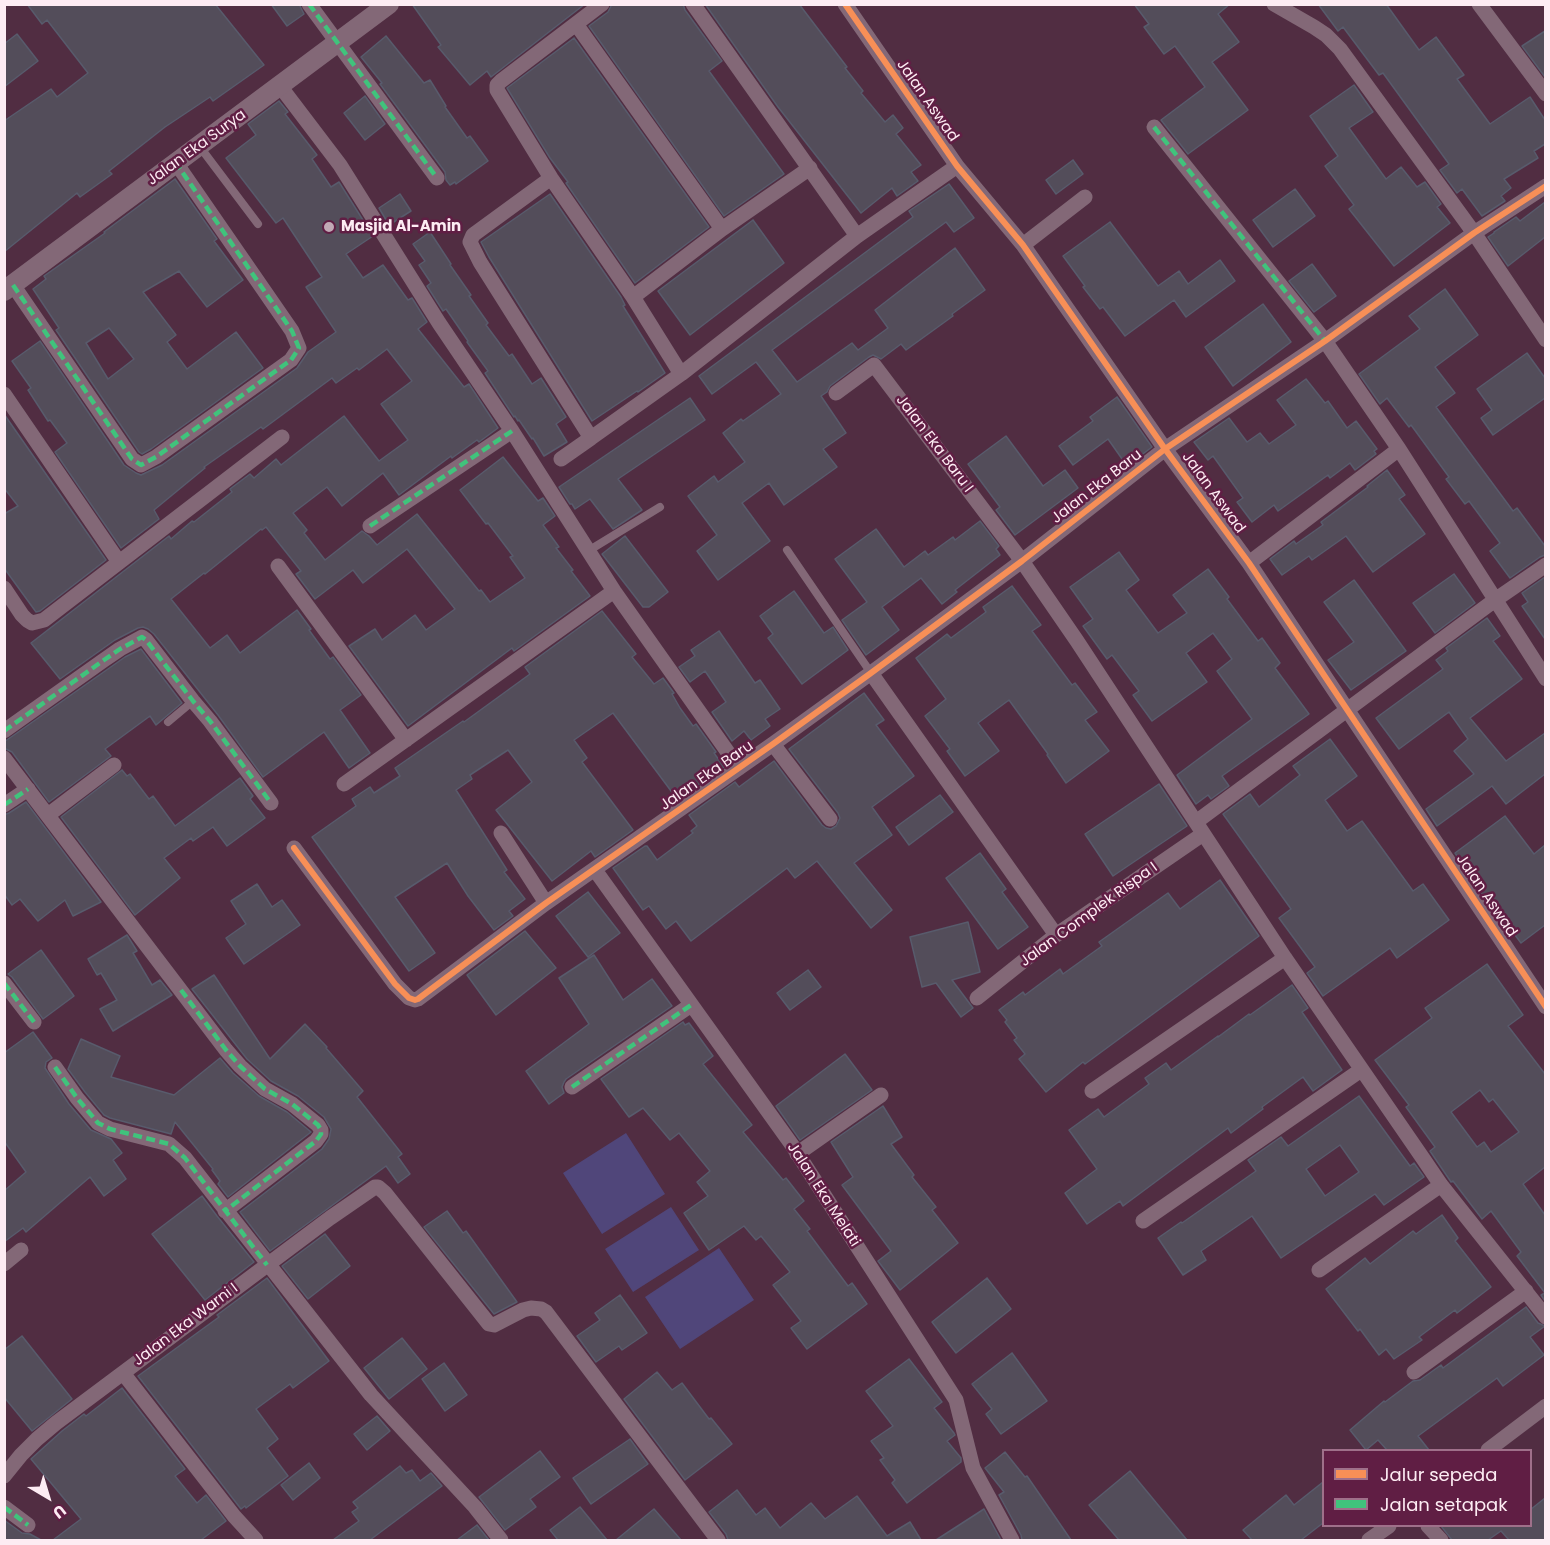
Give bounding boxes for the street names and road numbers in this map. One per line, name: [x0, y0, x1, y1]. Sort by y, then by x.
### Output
street label: Jalan Aswad: [892, 57, 962, 145]
street label: Jalan Eka Surya: [144, 106, 250, 190]
street label: Jalan Eka Baru I: [892, 392, 976, 496]
street label: Jalan Eka Baru: [1048, 446, 1146, 528]
street label: Jalan Aswad: [1177, 449, 1249, 537]
street label: Jalan Eka Baru: [657, 737, 757, 815]
street label: Jalan Aswad: [1452, 851, 1520, 941]
street label: Jalan Complek Rispa I: [1017, 859, 1161, 971]
street label: Jalan Eka Melati: [783, 1140, 863, 1250]
street label: Jalan Eka Warni I: [130, 1280, 242, 1370]

